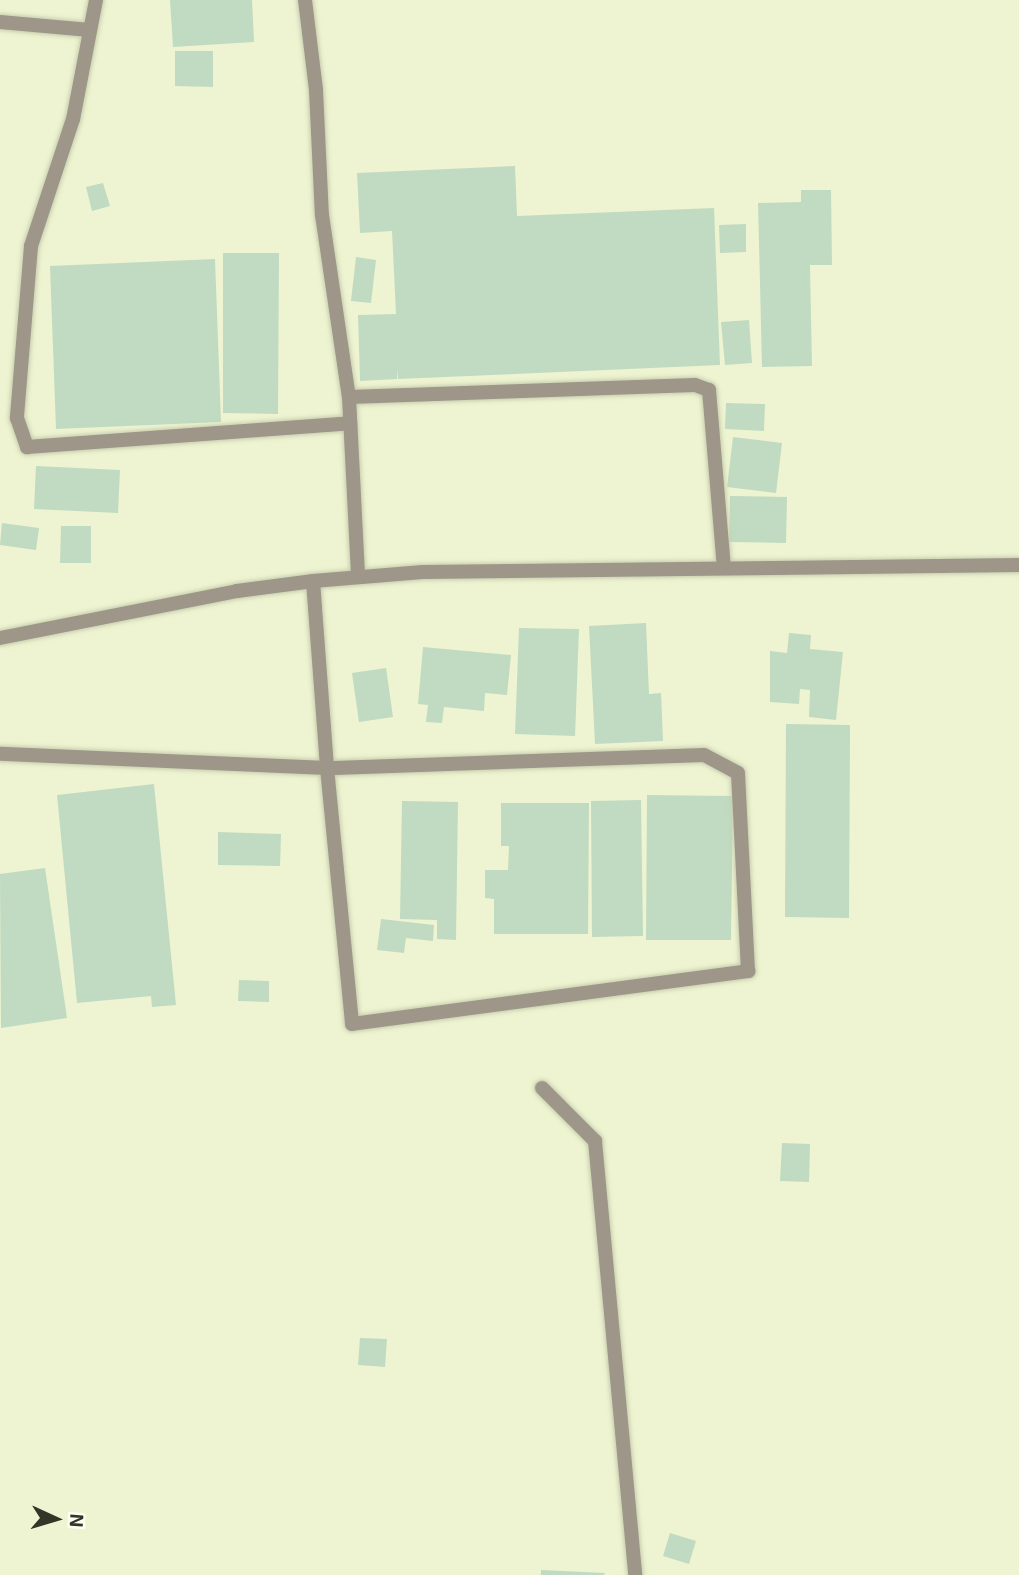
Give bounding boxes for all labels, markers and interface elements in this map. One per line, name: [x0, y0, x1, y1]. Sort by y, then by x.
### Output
north arrow: [21, 1484, 91, 1554]
text: N: [65, 1513, 89, 1528]

